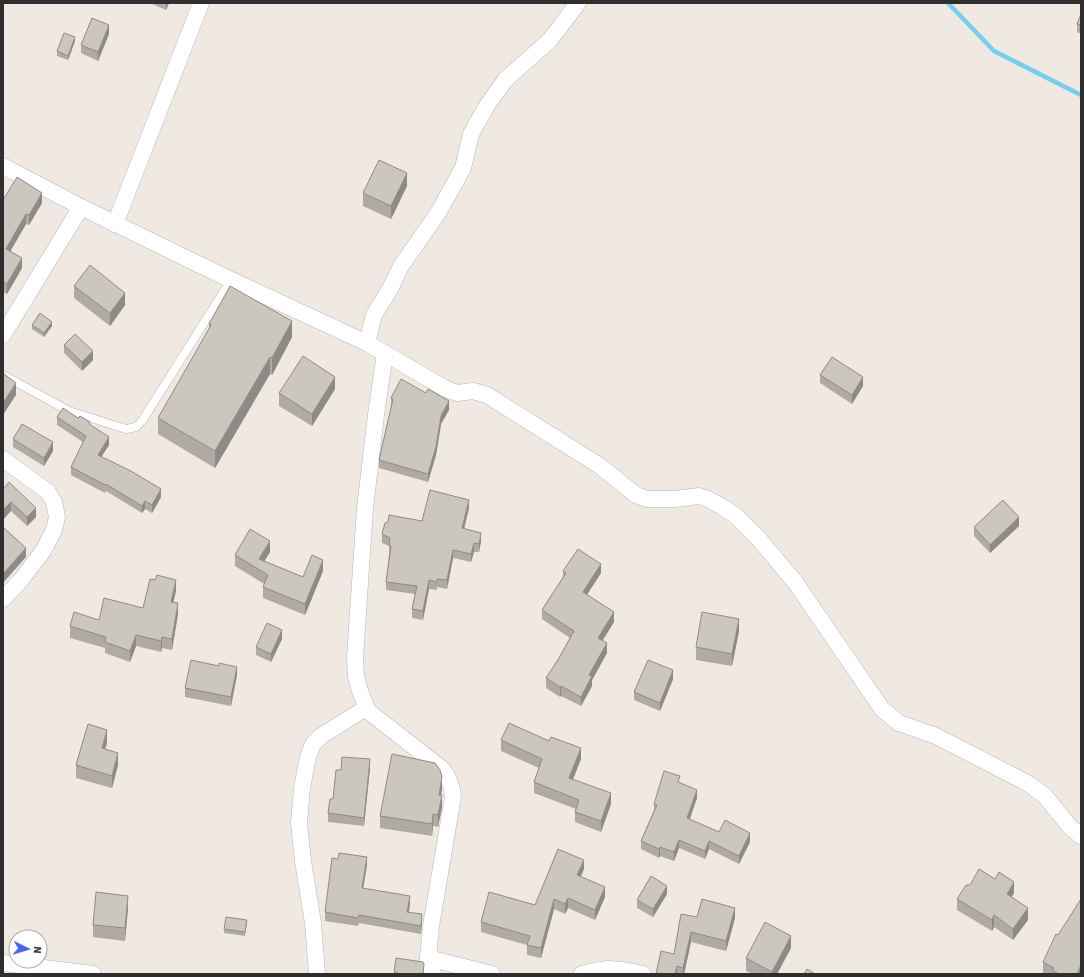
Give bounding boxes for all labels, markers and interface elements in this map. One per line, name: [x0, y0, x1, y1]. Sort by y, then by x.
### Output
north arrow: [8, 929, 48, 969]
text: N: [30, 946, 45, 954]

